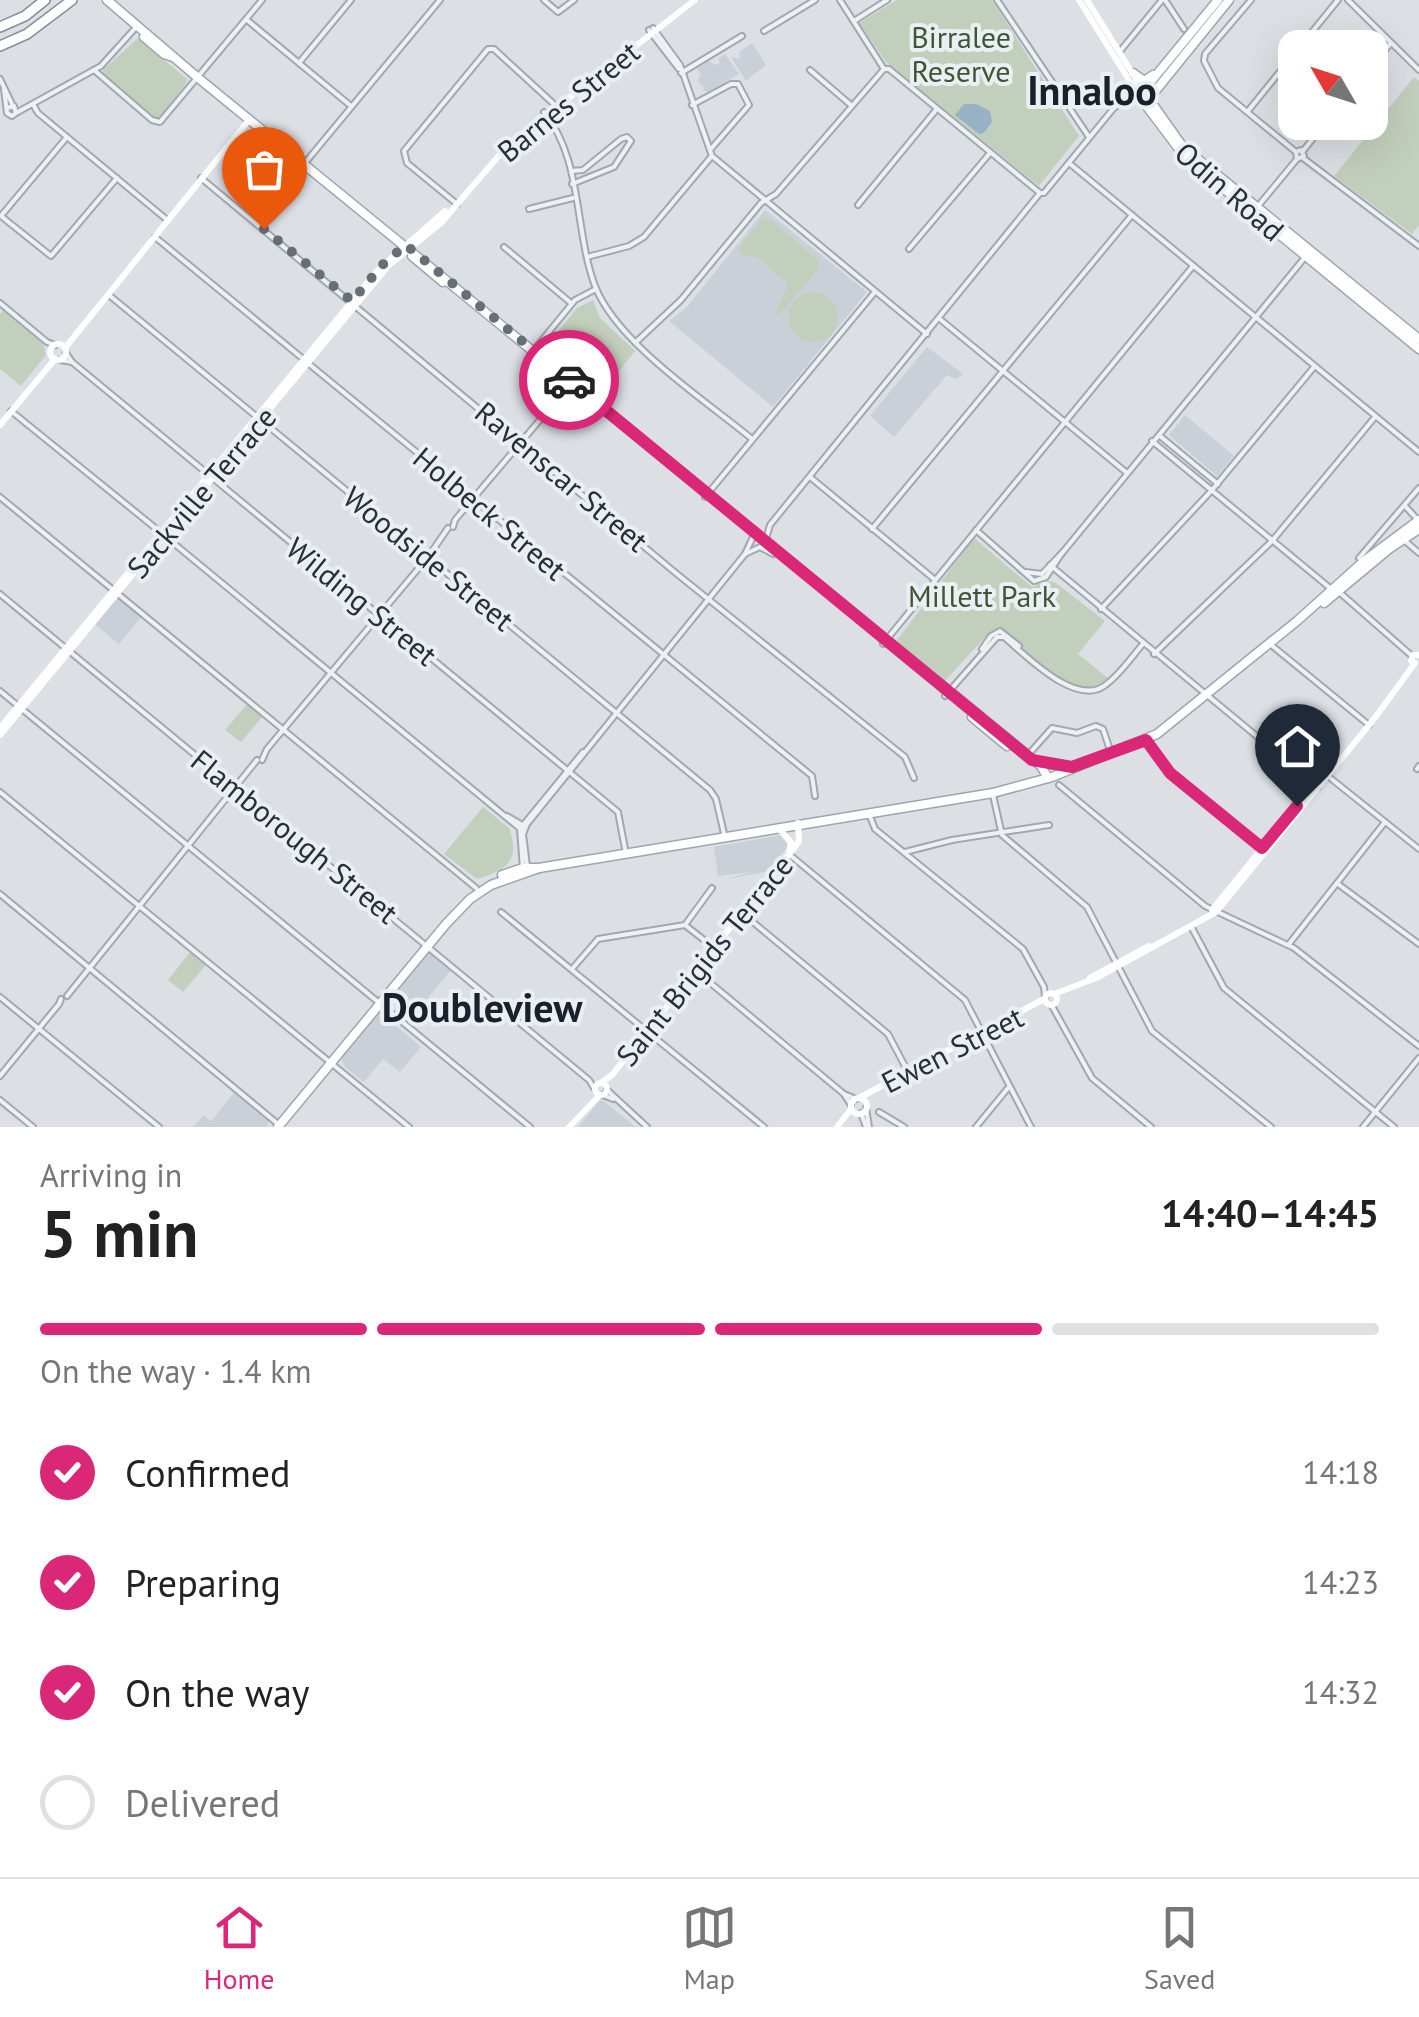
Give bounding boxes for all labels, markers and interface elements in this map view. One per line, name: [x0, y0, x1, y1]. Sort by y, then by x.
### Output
park label: Birralee Reserve: [911, 17, 1011, 90]
north arrow: [1278, 30, 1388, 140]
map controls: [1278, 30, 1388, 140]
street label: Barnes Street: [489, 32, 647, 170]
district label: Innaloo: [1027, 64, 1157, 116]
pin: [222, 127, 307, 230]
street label: Odin Road: [1167, 133, 1293, 249]
icon: bag: [237, 142, 292, 197]
courier: [519, 330, 619, 430]
icon: car: [542, 353, 597, 408]
street label: Ravenscar Street: [467, 392, 657, 560]
street label: Sackville Terrace: [118, 398, 284, 586]
street label: Holbeck Street: [406, 438, 574, 588]
street label: Woodside Street: [336, 477, 522, 639]
street label: Wilding Street: [279, 528, 445, 674]
park label: Millett Park: [908, 576, 1057, 615]
pin: [1255, 704, 1340, 807]
icon: home: [1270, 719, 1325, 774]
street label: Flamborough Street: [183, 740, 407, 932]
street label: Saint Brigids Terrace: [607, 846, 801, 1074]
district label: Doubleview: [382, 981, 583, 1033]
street label: Ewen Street: [874, 997, 1030, 1101]
text: Arriving in: [40, 1154, 182, 1196]
text: 14:40–14:45: [1161, 1188, 1379, 1237]
text: 5 min: [40, 1191, 199, 1275]
text: On the way · 1.4 km: [40, 1350, 311, 1392]
icon: check: [40, 1445, 95, 1500]
text: Confirmed: [125, 1448, 291, 1497]
text: 14:18: [1302, 1451, 1379, 1493]
icon: check: [40, 1555, 95, 1610]
text: Preparing: [125, 1558, 281, 1607]
text: 14:23: [1302, 1561, 1379, 1603]
icon: check: [40, 1665, 95, 1720]
text: On the way: [125, 1668, 310, 1717]
text: 14:32: [1302, 1671, 1379, 1713]
text: Delivered: [125, 1778, 280, 1827]
tab: Home: [204, 1900, 274, 1997]
tab: Map: [682, 1900, 737, 1997]
tab: Saved: [1144, 1900, 1215, 1997]

